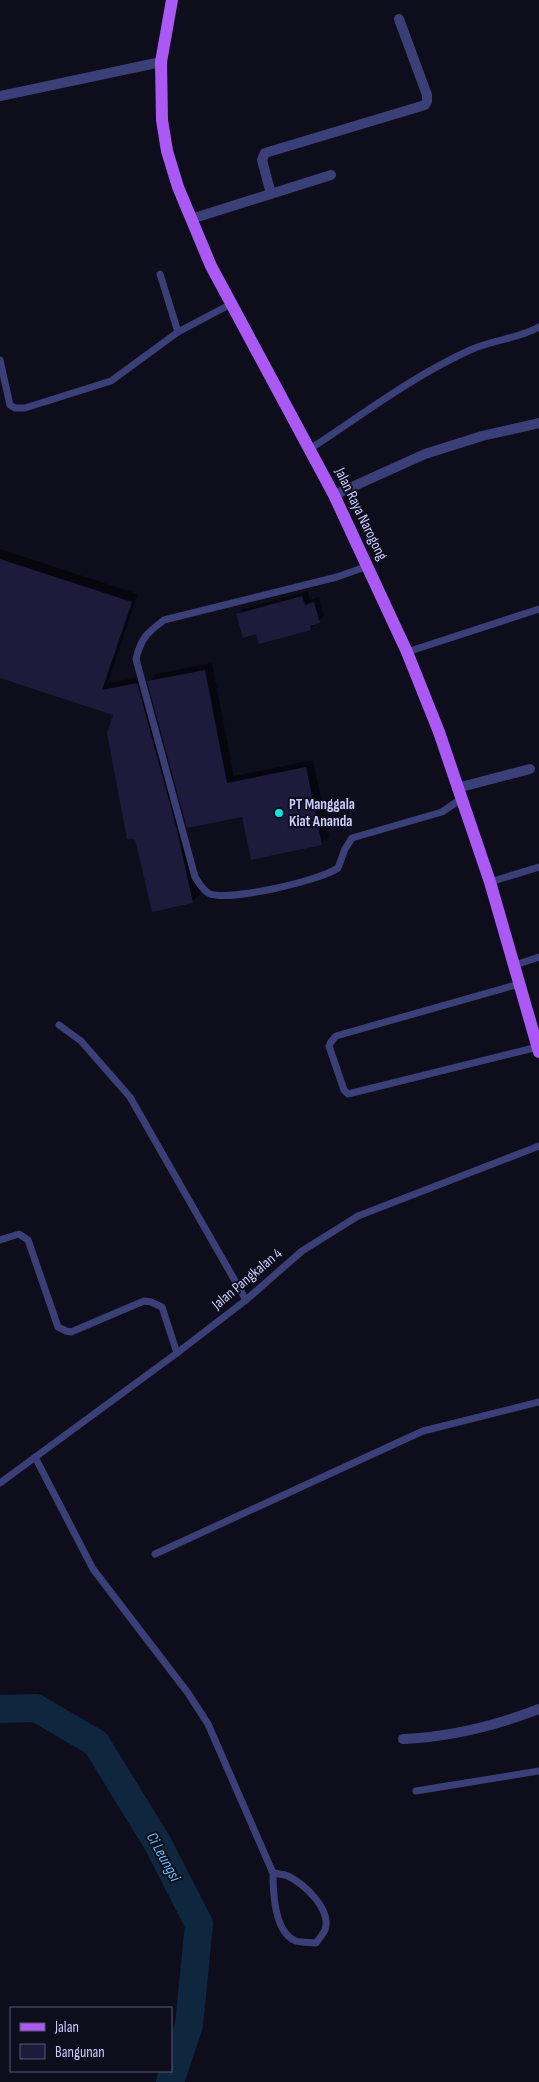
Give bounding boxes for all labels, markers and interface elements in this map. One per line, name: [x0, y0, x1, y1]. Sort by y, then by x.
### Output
street label: Jalan Raya Narogong: [330, 464, 392, 563]
place label: PT Manggala Kiat Ananda: [289, 795, 355, 831]
marker: PT Manggala Kiat Ananda: [273, 807, 285, 819]
street label: Jalan Pangkalan 4: [207, 1244, 286, 1314]
water label: Ci Leungsi: [142, 1829, 185, 1886]
legend: [10, 2007, 172, 2072]
text: Jalan: [54, 2018, 79, 2037]
text: Bangunan: [55, 2043, 105, 2062]

